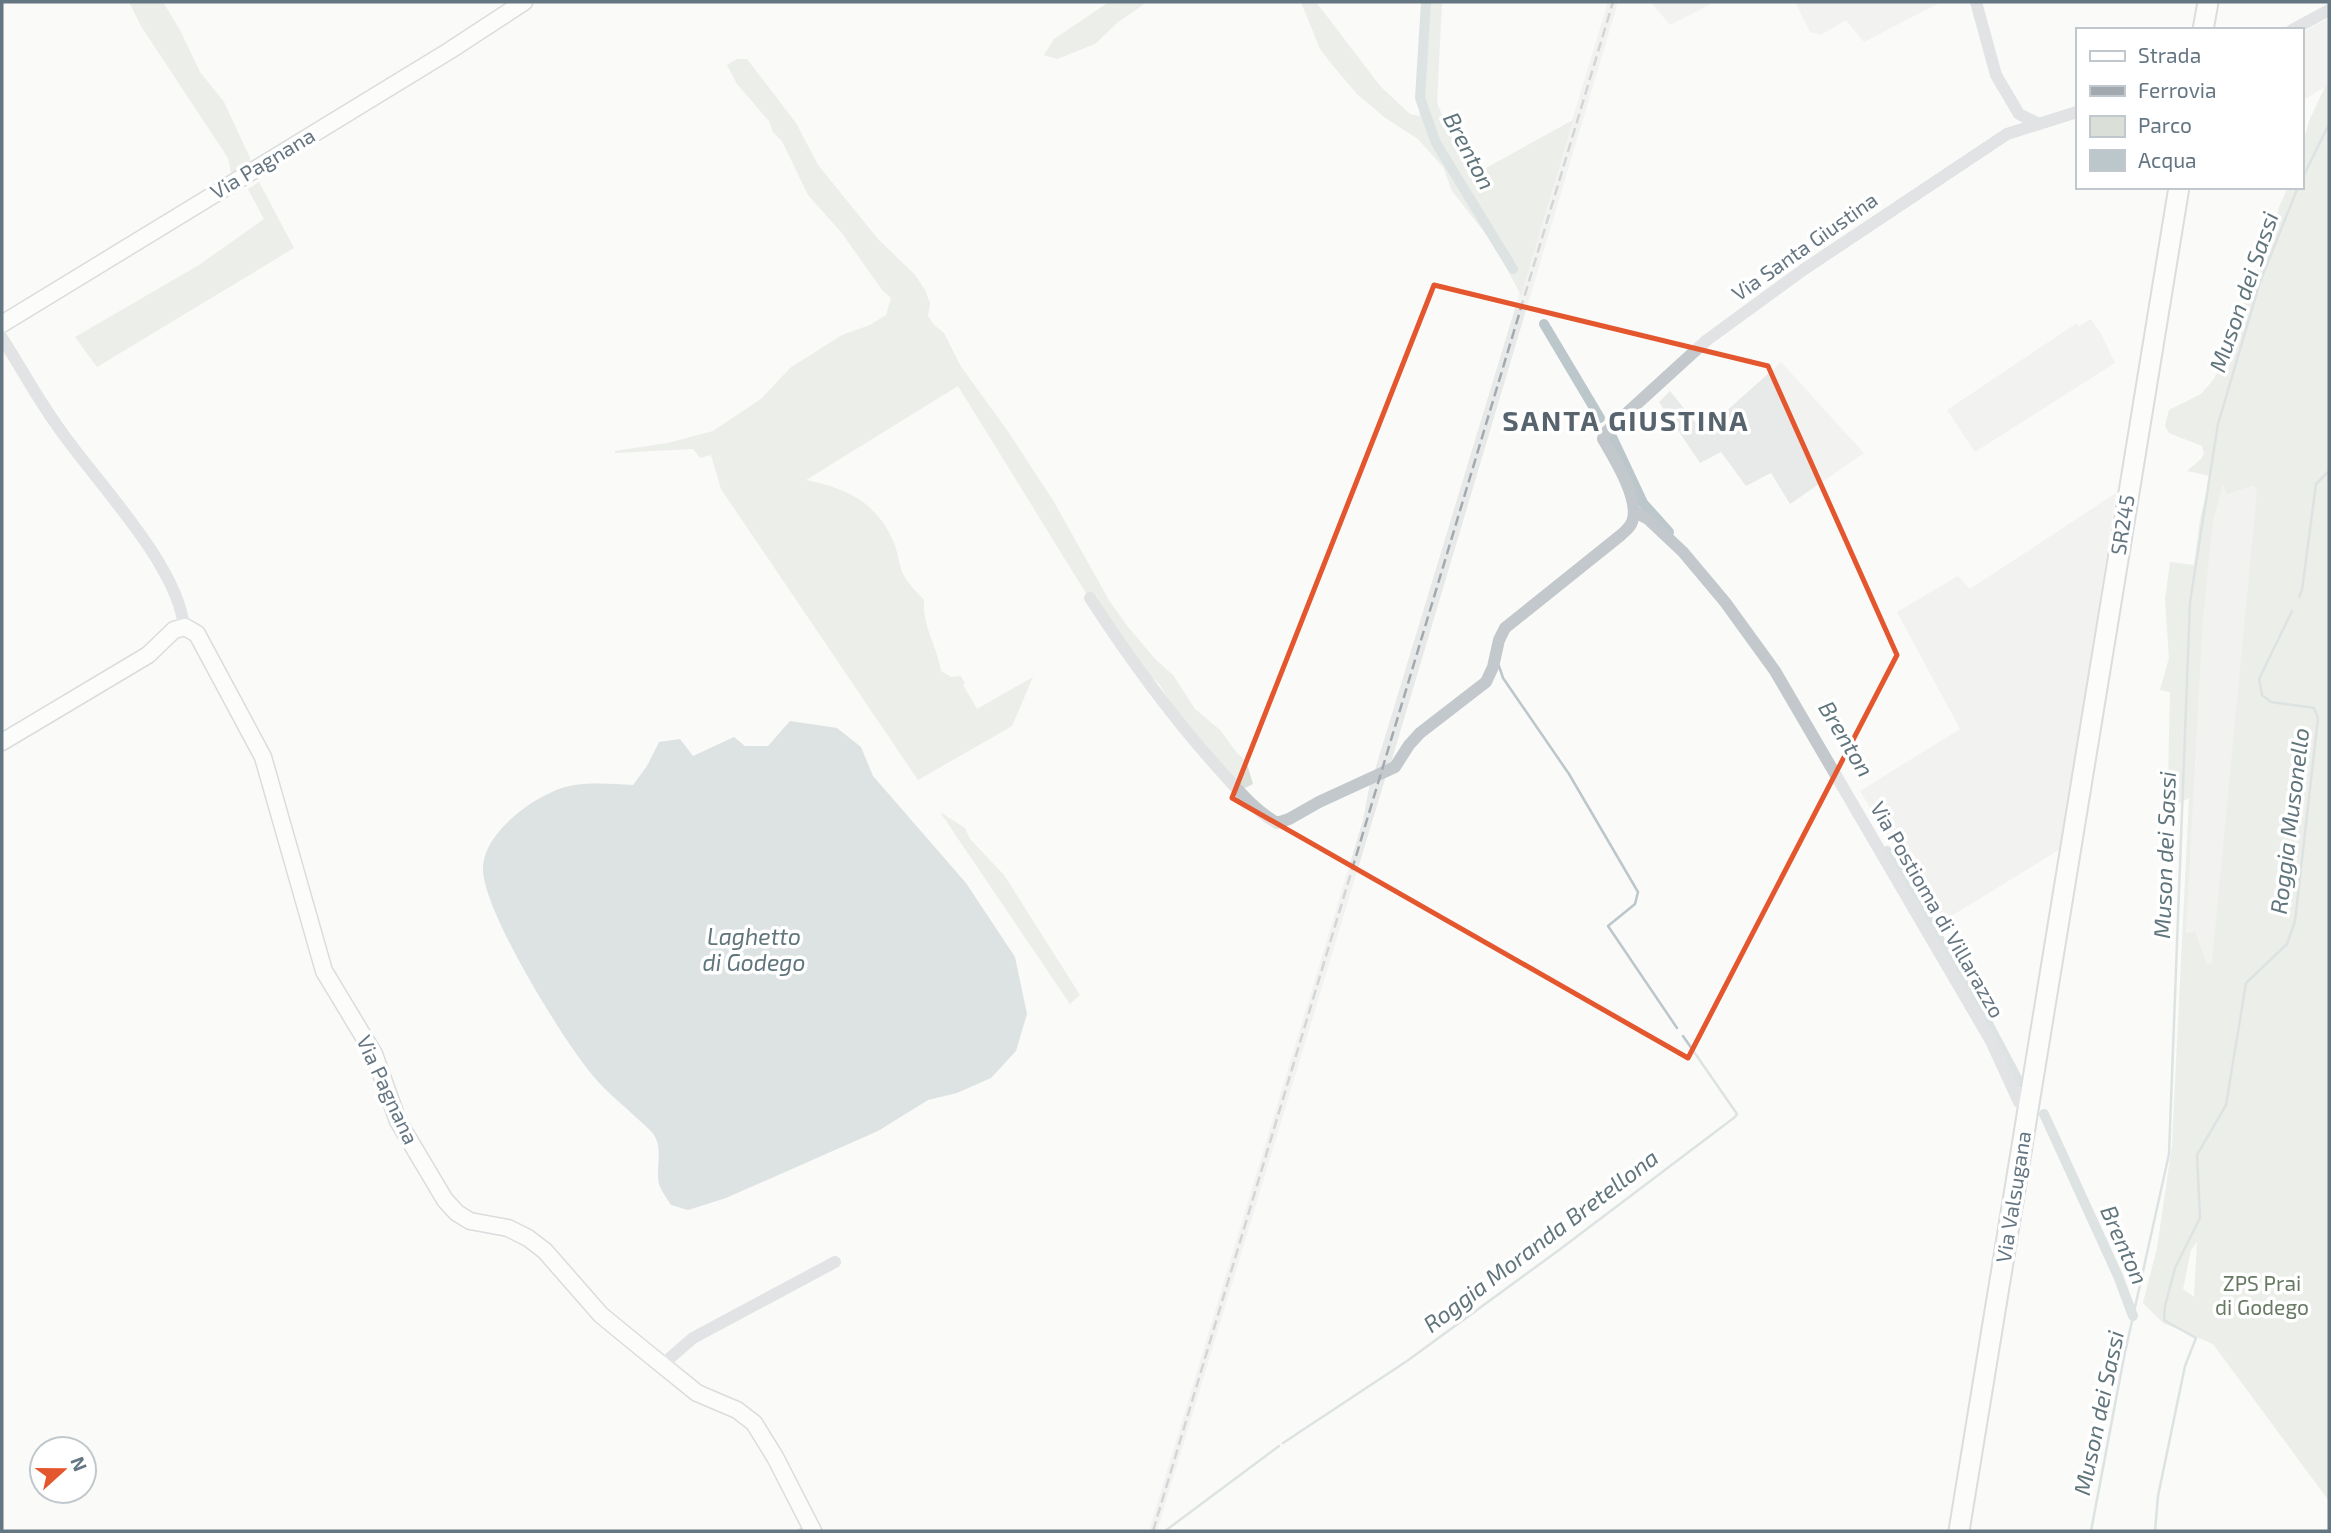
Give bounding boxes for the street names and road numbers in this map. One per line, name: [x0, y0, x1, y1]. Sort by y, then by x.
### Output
street label: Via Pagnana: [206, 122, 319, 204]
street label: Via Santa Giustina: [1727, 186, 1882, 305]
street label: SR245: [2104, 493, 2139, 557]
street label: Via Postioma di Villarazzo: [1866, 797, 2011, 1022]
street label: Via Pagnana: [352, 1031, 424, 1148]
street label: Via Valsugana: [1990, 1129, 2035, 1264]

